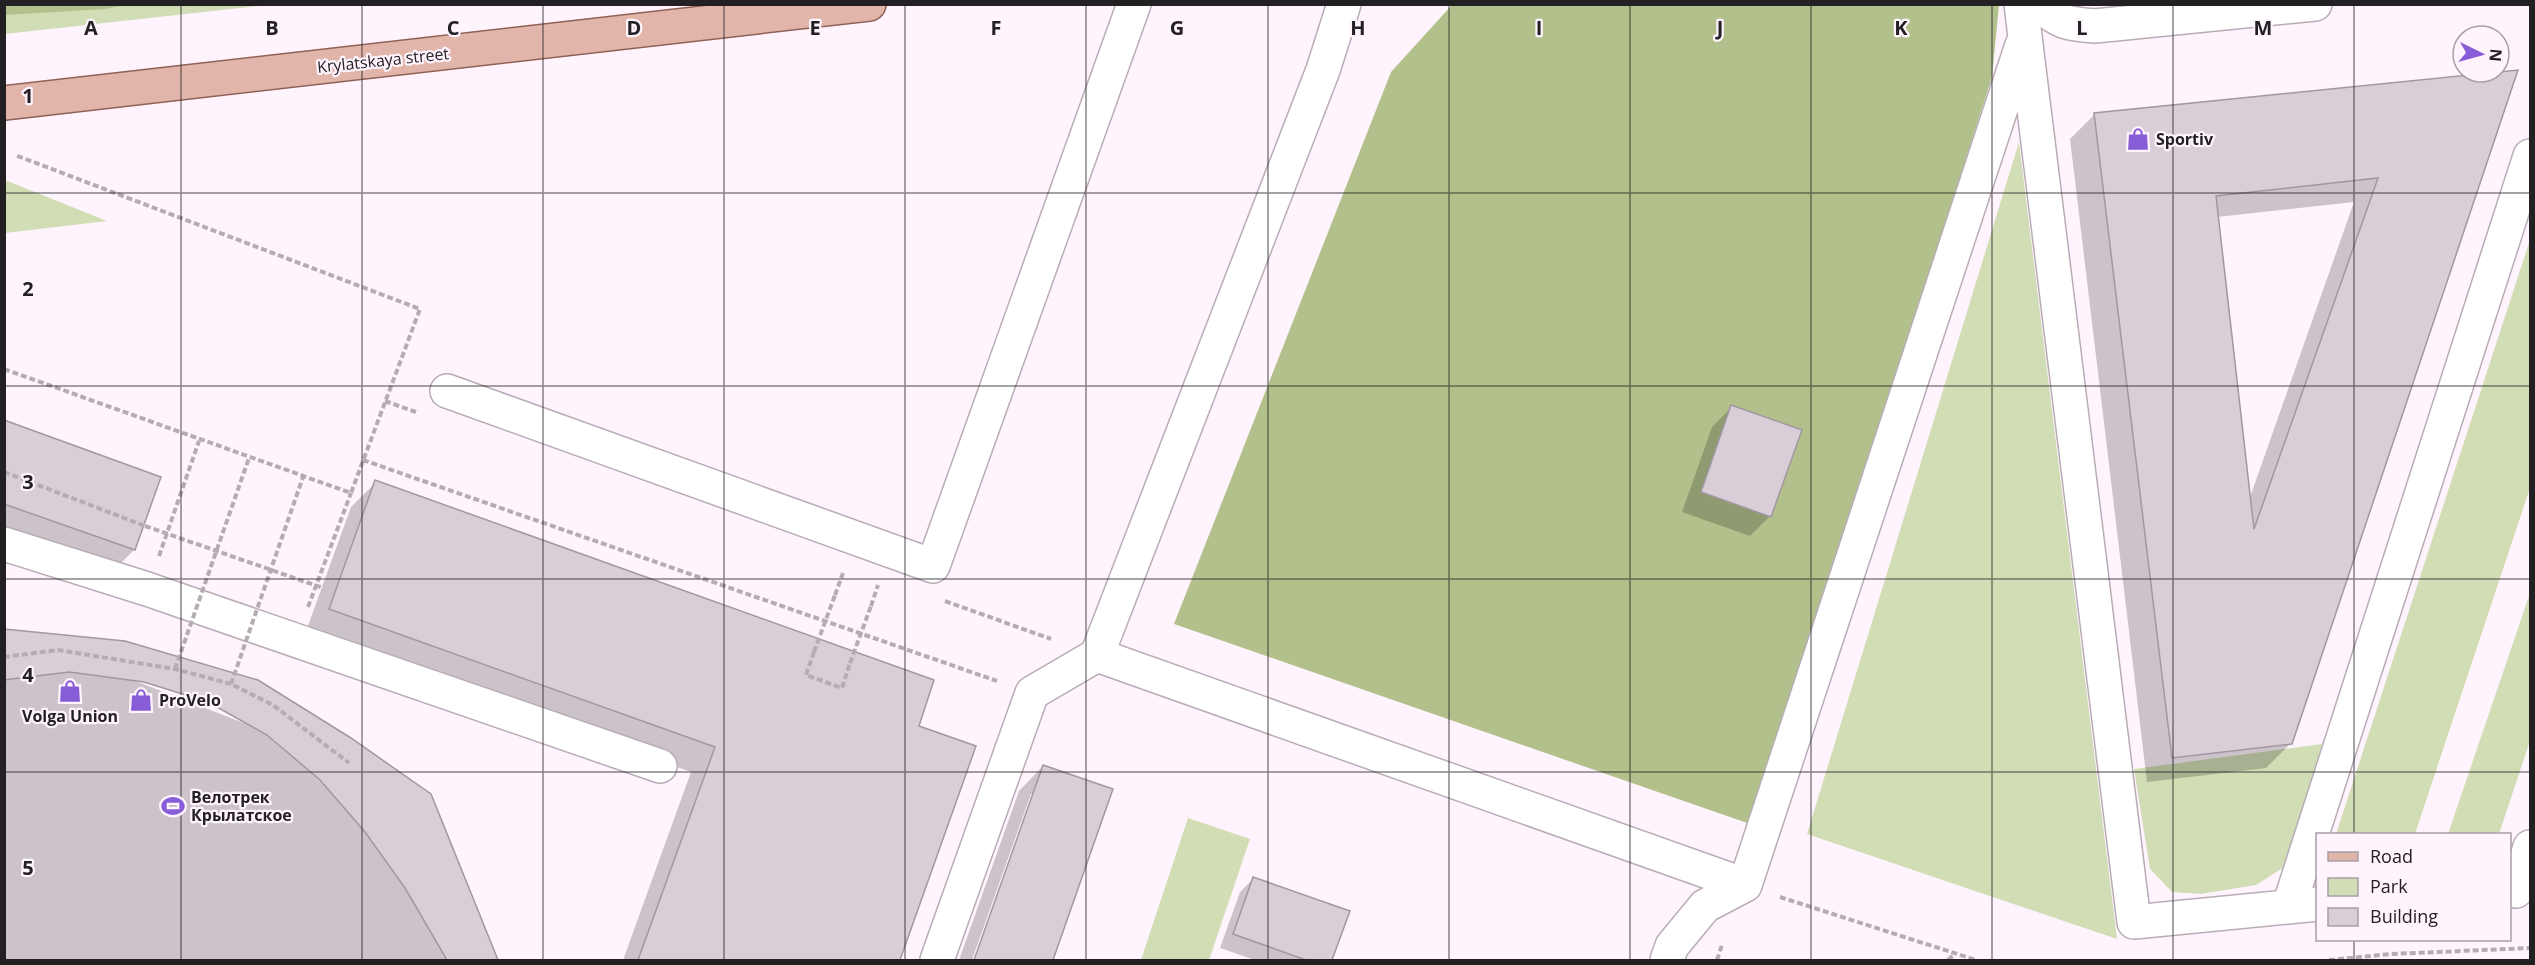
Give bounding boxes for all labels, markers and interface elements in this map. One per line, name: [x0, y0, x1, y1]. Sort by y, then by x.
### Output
text: A: [84, 14, 98, 41]
text: B: [265, 14, 279, 41]
text: C: [447, 14, 460, 41]
text: D: [627, 14, 641, 41]
text: E: [809, 14, 821, 41]
text: F: [991, 14, 1001, 41]
text: G: [1170, 14, 1184, 41]
text: H: [1350, 14, 1366, 41]
text: I: [1536, 14, 1542, 41]
text: J: [1715, 14, 1723, 41]
text: K: [1894, 14, 1908, 41]
text: L: [2076, 14, 2088, 41]
text: M: [2254, 14, 2272, 41]
north arrow: [2451, 24, 2511, 84]
street label: Krylatskaya street: [316, 42, 450, 78]
text: N: [2484, 48, 2507, 63]
text: 1: [22, 82, 34, 109]
shop icon: Sportiv: [2125, 126, 2151, 152]
place label: Sportiv: [2156, 128, 2214, 150]
text: 2: [22, 275, 34, 302]
text: 3: [22, 468, 34, 495]
text: 4: [22, 661, 34, 688]
shop icon: Volga Union: [57, 678, 83, 704]
shop icon: ProVelo: [128, 687, 154, 713]
place label: ProVelo: [159, 689, 221, 711]
place label: Volga Union: [22, 705, 118, 727]
place label: Велотрек Крылатское: [191, 786, 292, 826]
sports icon: Велотрек Крылатское: [160, 793, 186, 819]
legend: [2316, 833, 2511, 941]
text: Road: [2370, 844, 2413, 868]
text: 5: [22, 854, 34, 881]
text: Park: [2370, 874, 2408, 898]
text: Building: [2370, 904, 2438, 928]

